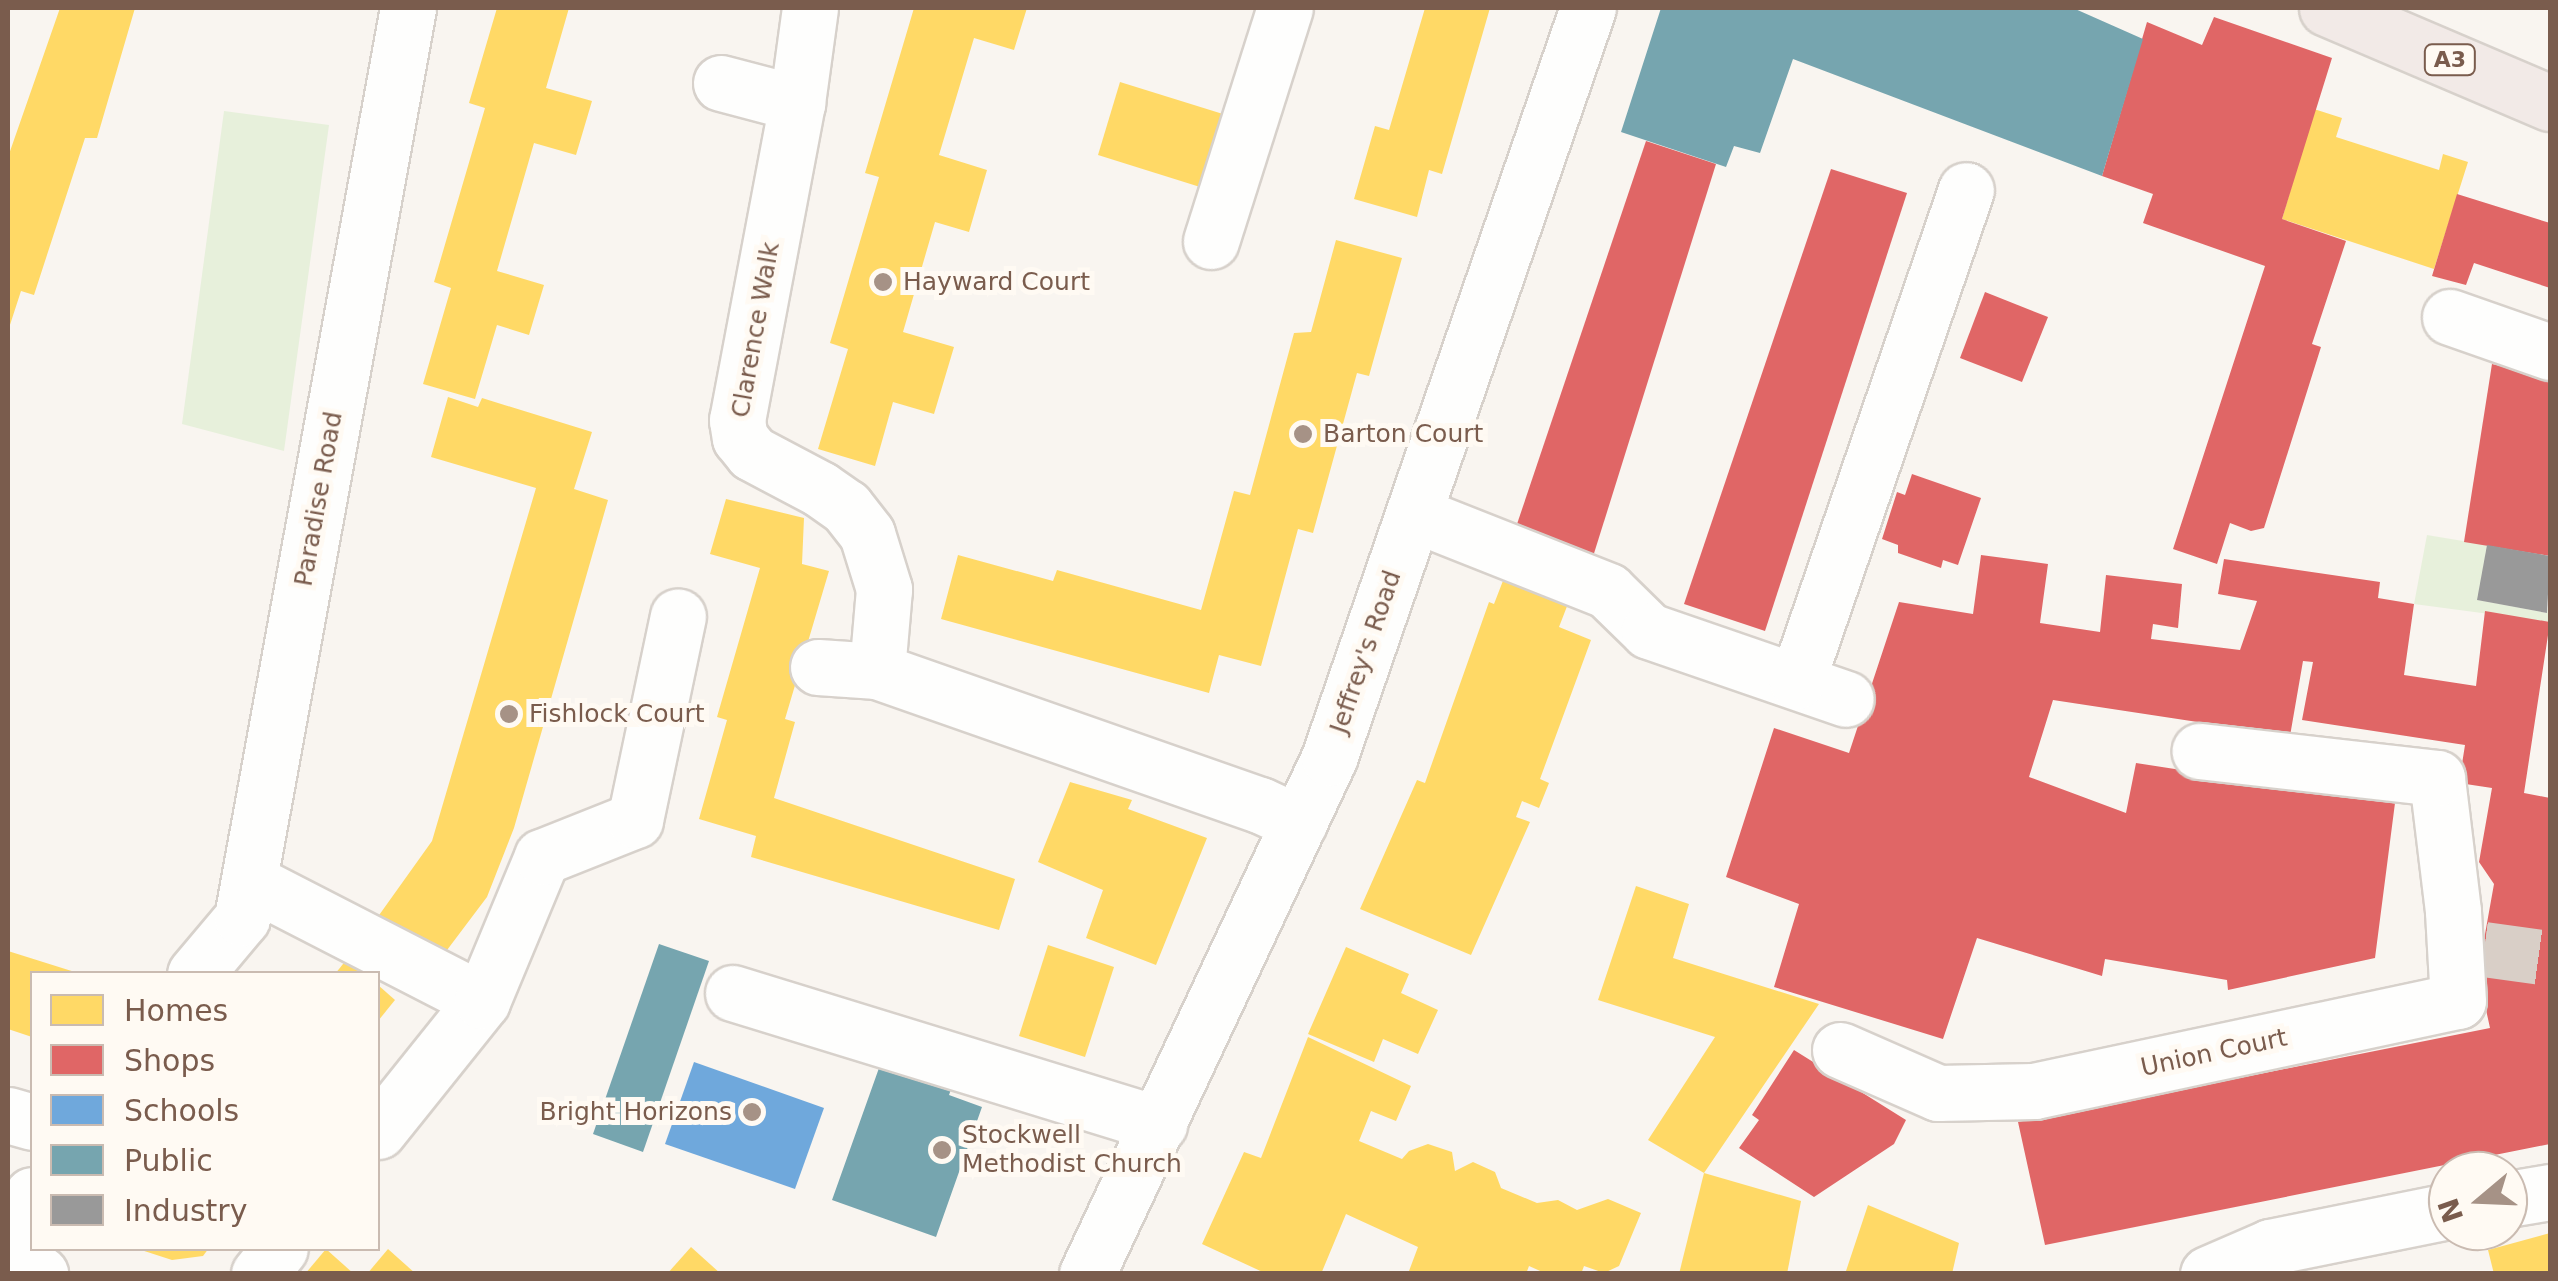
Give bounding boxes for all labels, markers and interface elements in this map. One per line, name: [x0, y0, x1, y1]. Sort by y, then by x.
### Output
road number: A3: [2422, 43, 2478, 77]
street label: Clarence Walk: [726, 240, 786, 420]
place label: Hayward Court: [903, 267, 1090, 297]
marker: Hayward Court: [872, 271, 894, 293]
street label: Paradise Road: [289, 409, 349, 589]
place label: Barton Court: [1323, 419, 1483, 449]
marker: Barton Court: [1292, 423, 1314, 445]
street label: Jeffrey's Road: [1324, 567, 1408, 737]
place label: Fishlock Court: [529, 699, 704, 729]
marker: Fishlock Court: [498, 703, 520, 725]
legend: [30, 971, 380, 1251]
text: Homes: [124, 993, 228, 1028]
street label: Union Court: [2138, 1023, 2290, 1083]
text: Shops: [124, 1043, 215, 1078]
text: Schools: [124, 1093, 239, 1128]
place label: Bright Horizons: [540, 1097, 732, 1127]
marker: Bright Horizons: [741, 1101, 763, 1123]
place label: Stockwell Methodist Church: [962, 1121, 1182, 1180]
marker: Stockwell Methodist Church: [931, 1139, 953, 1161]
text: Public: [124, 1143, 213, 1178]
north arrow: [2428, 1151, 2528, 1251]
text: Industry: [124, 1193, 247, 1228]
text: N: [2432, 1194, 2470, 1227]

